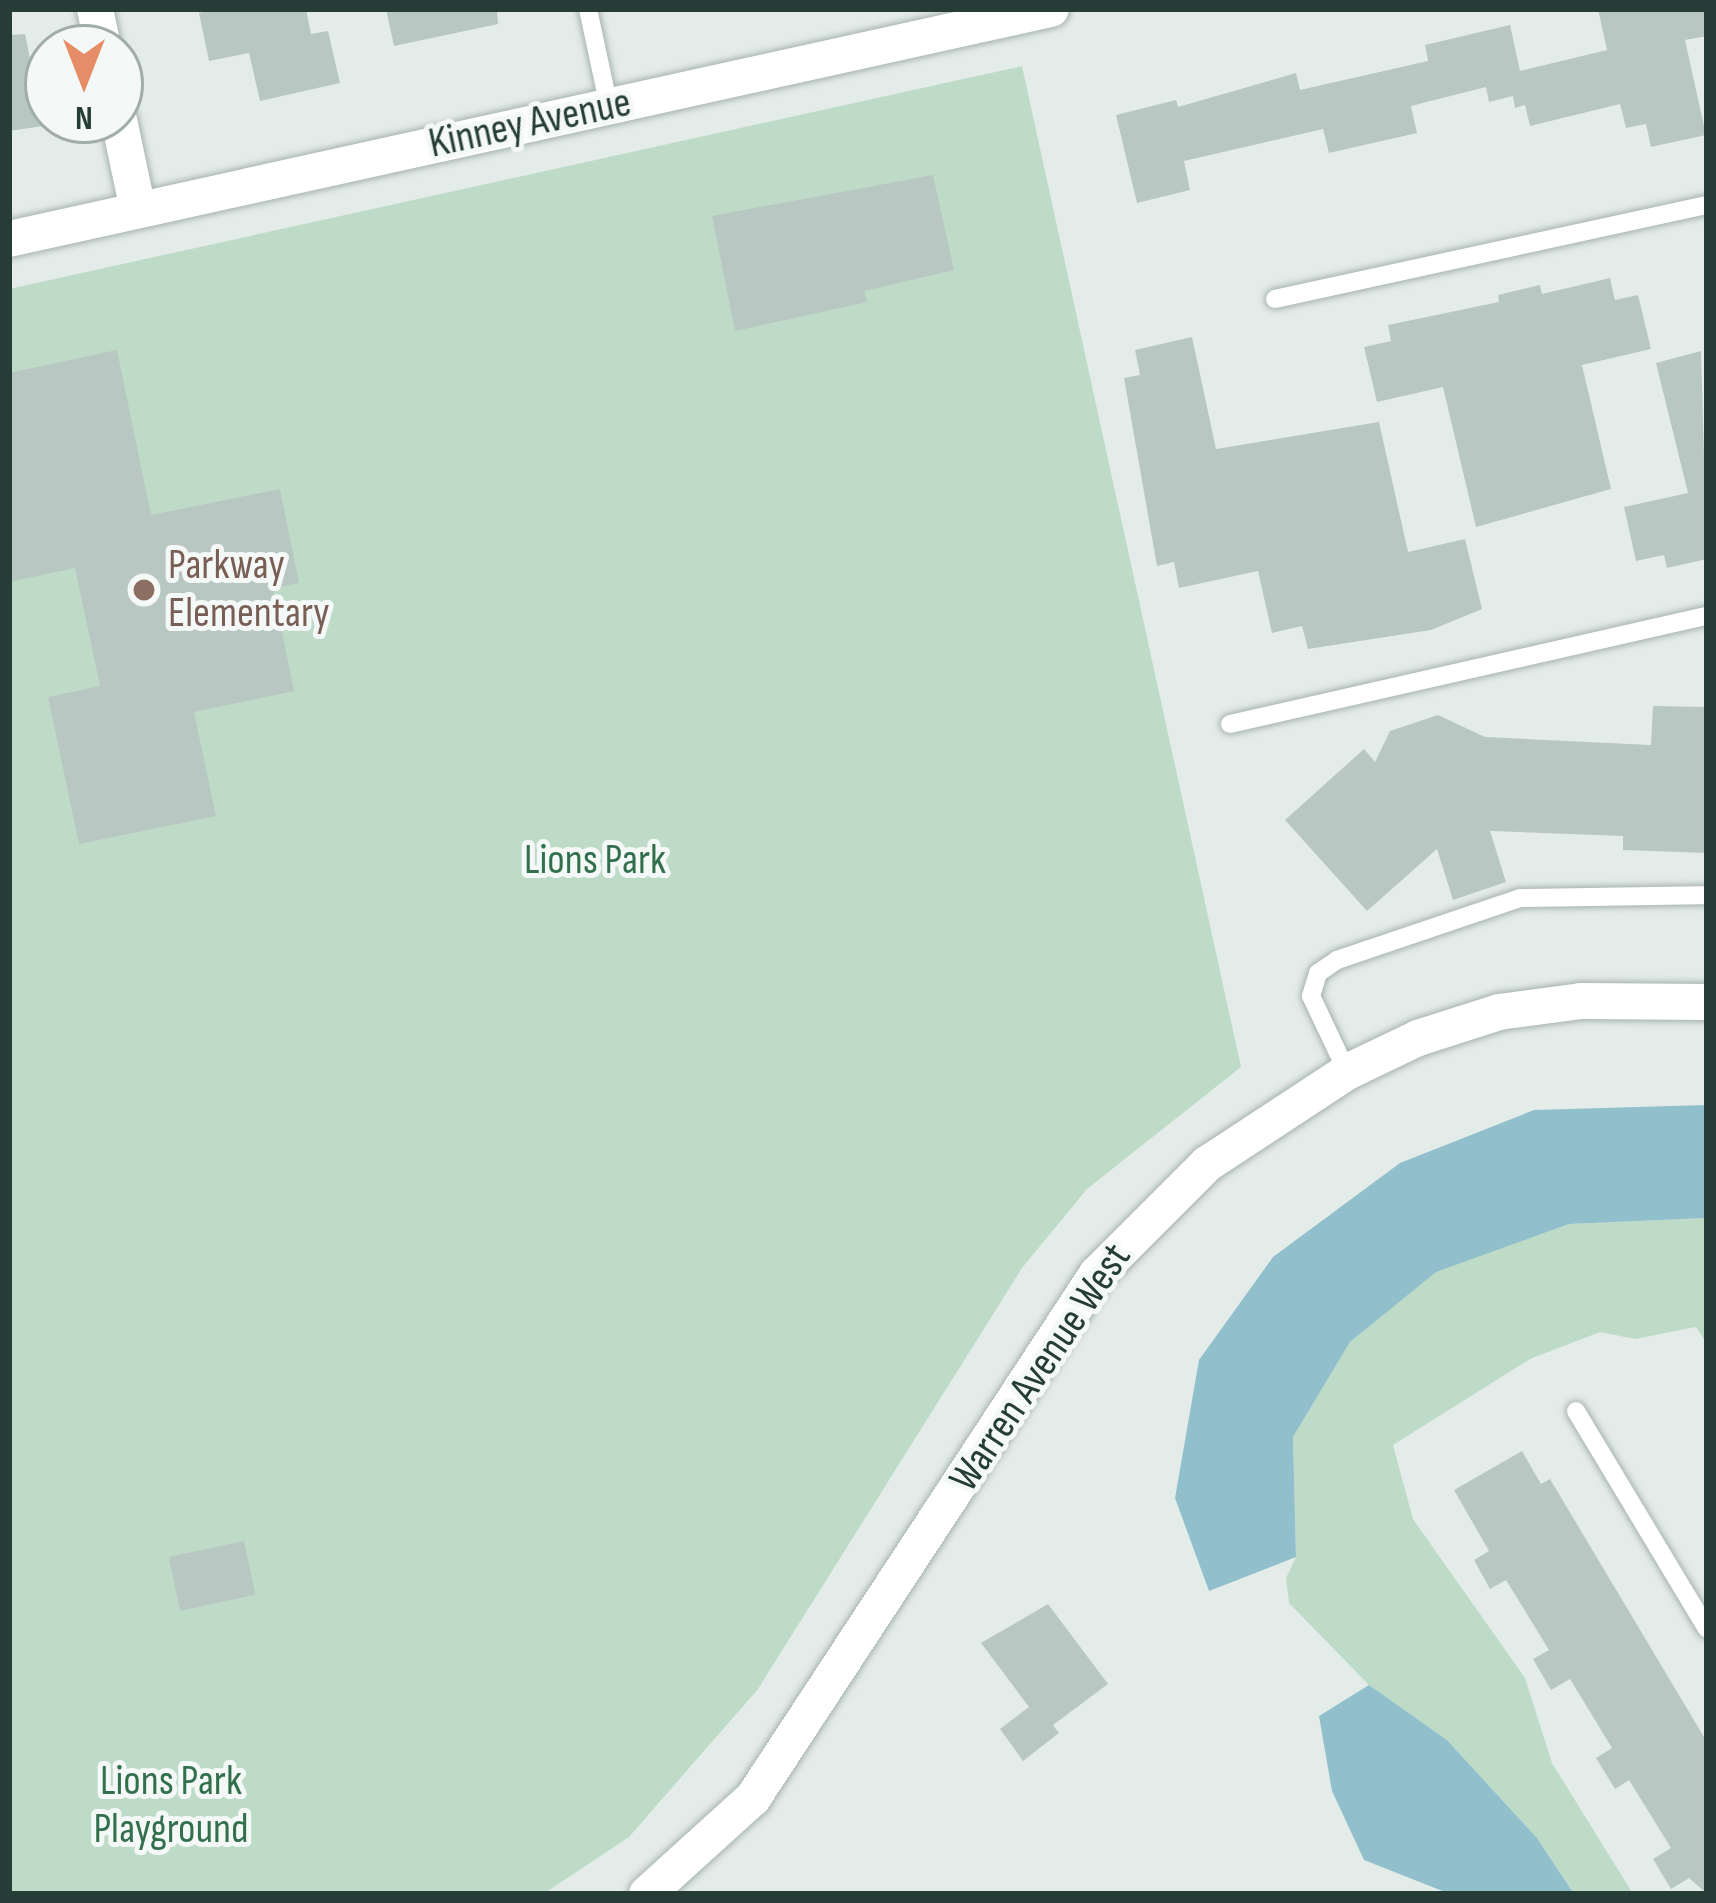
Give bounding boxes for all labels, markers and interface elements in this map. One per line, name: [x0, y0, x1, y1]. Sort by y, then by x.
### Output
north arrow: [24, 24, 144, 144]
street label: Kinney Avenue: [424, 78, 636, 170]
text: N: [75, 97, 93, 137]
place label: Parkway Elementary: [168, 541, 329, 640]
marker: Parkway Elementary: [131, 577, 157, 603]
park label: Lions Park: [524, 836, 666, 886]
street label: Warren Avenue West: [940, 1234, 1142, 1502]
park label: Lions Park Playground: [93, 1757, 249, 1856]

